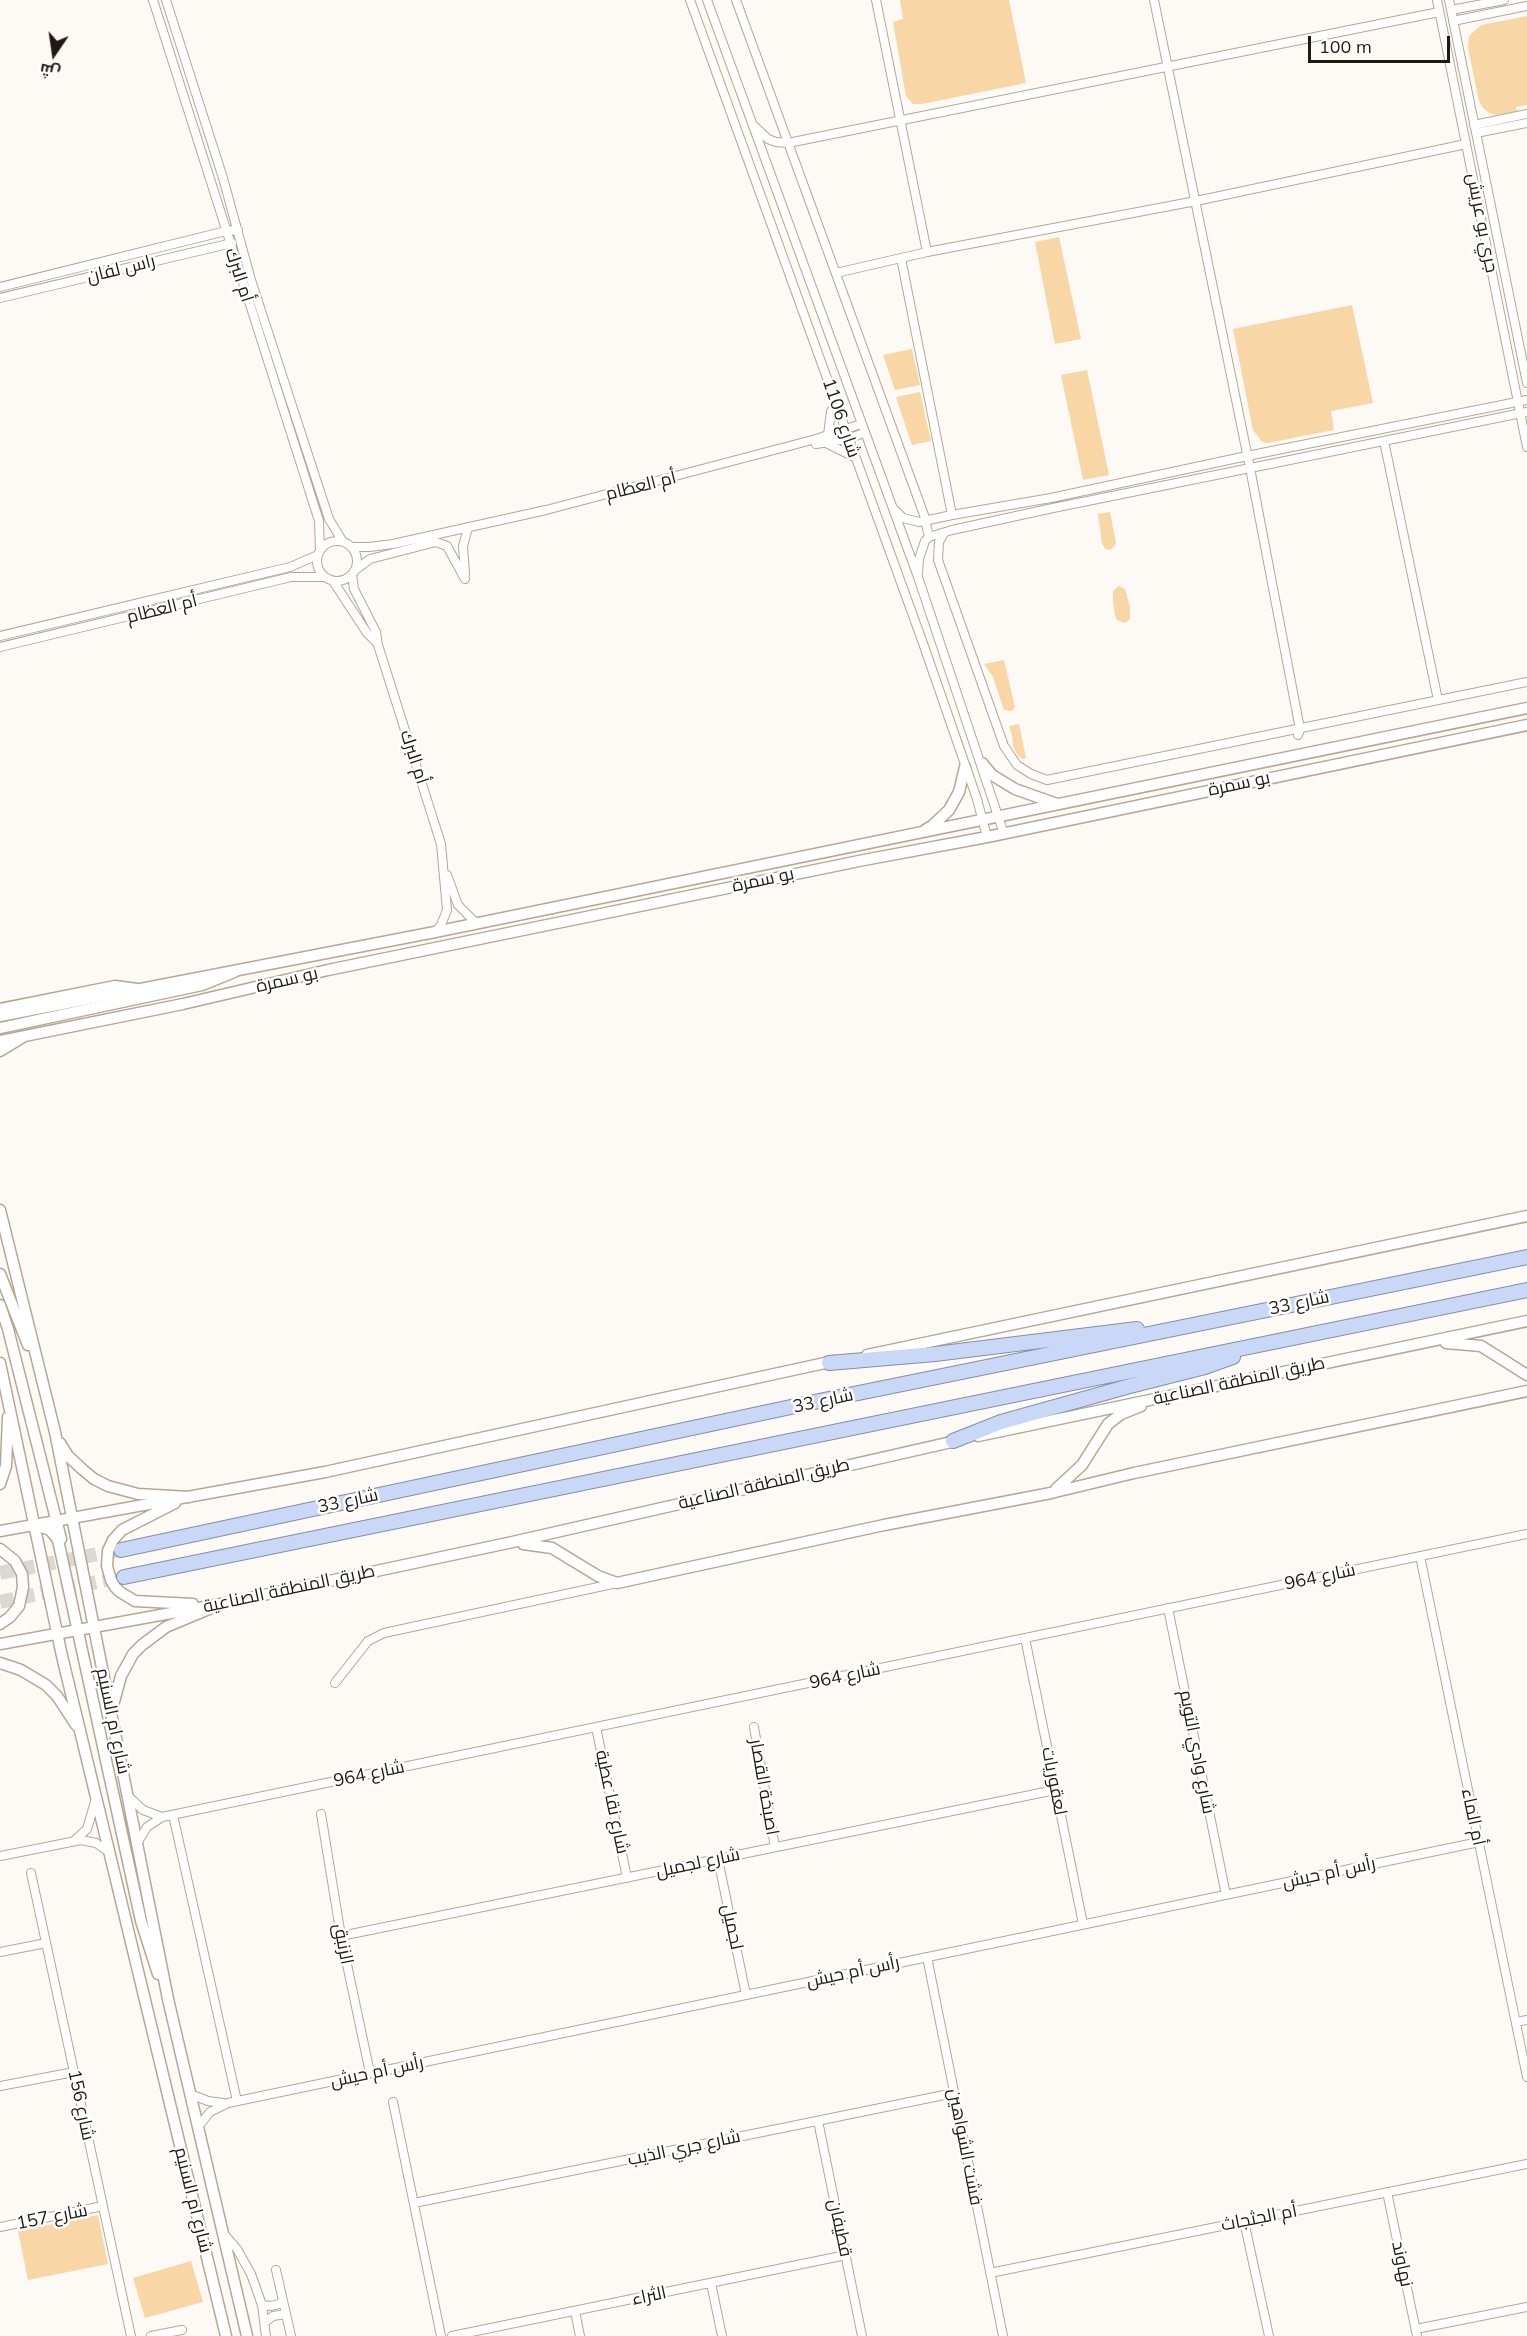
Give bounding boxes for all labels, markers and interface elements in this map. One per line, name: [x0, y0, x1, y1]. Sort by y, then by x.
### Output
north arrow: [24, 24, 84, 84]
scale bar: [1311, 24, 1454, 62]
text: 100 m: [1319, 35, 1372, 58]
text: ش: [38, 59, 62, 84]
street label: جري بو عريش: [1462, 171, 1502, 275]
street label: أم البرك: [220, 245, 258, 305]
street label: راس لفان: [85, 250, 157, 288]
street label: شارع 1106: [817, 375, 865, 461]
street label: أم العظام: [603, 467, 679, 505]
street label: أم العظام: [124, 590, 200, 628]
street label: أم البرك: [395, 727, 433, 787]
street label: بو سمرة: [1206, 767, 1272, 801]
street label: بو سمرة: [730, 863, 796, 897]
street label: بو سمرة: [254, 962, 320, 998]
street label: شارع 33: [1267, 1286, 1331, 1320]
street label: طريق المنطقة الصناعية: [1151, 1352, 1327, 1410]
street label: شارع 33: [791, 1384, 855, 1418]
street label: طريق المنطقة الصناعية: [676, 1454, 852, 1514]
street label: شارع 33: [316, 1484, 380, 1518]
street label: شارع 964: [1283, 1559, 1357, 1595]
street label: طريق المنطقة الصناعية: [201, 1560, 377, 1618]
street label: شارع 964: [808, 1658, 882, 1694]
street label: شارع ام السنيم: [91, 1666, 135, 1776]
street label: شارع وادي التويم: [1174, 1688, 1220, 1816]
street label: اصبخة القصار: [745, 1737, 783, 1837]
street label: لعقوريات: [1037, 1745, 1071, 1817]
street label: شارع نقا عطية: [590, 1748, 634, 1856]
street label: شارع 964: [332, 1756, 406, 1792]
street label: أم الماء: [1456, 1786, 1490, 1848]
street label: شارع لجميل: [654, 1844, 742, 1882]
street label: رأس أم حيش: [1280, 1853, 1378, 1893]
street label: لجميل: [717, 1902, 747, 1952]
street label: الزنبق: [328, 1922, 358, 1966]
street label: رأس أم حيش: [804, 1952, 902, 1992]
street label: رأس أم حيش: [328, 2052, 426, 2092]
street label: شارع 156: [63, 2068, 99, 2142]
street label: فشت الشواهين: [943, 2087, 987, 2207]
street label: شارع جري الذيب: [626, 2126, 742, 2170]
street label: شارع ام السنيم: [169, 2145, 217, 2255]
street label: قطيفان: [823, 2197, 857, 2259]
street label: شارع 157: [15, 2200, 89, 2234]
street label: أم الجثجاث: [1219, 2200, 1299, 2236]
street label: نهاوند: [1387, 2239, 1417, 2289]
street label: الثراء: [630, 2282, 668, 2310]

